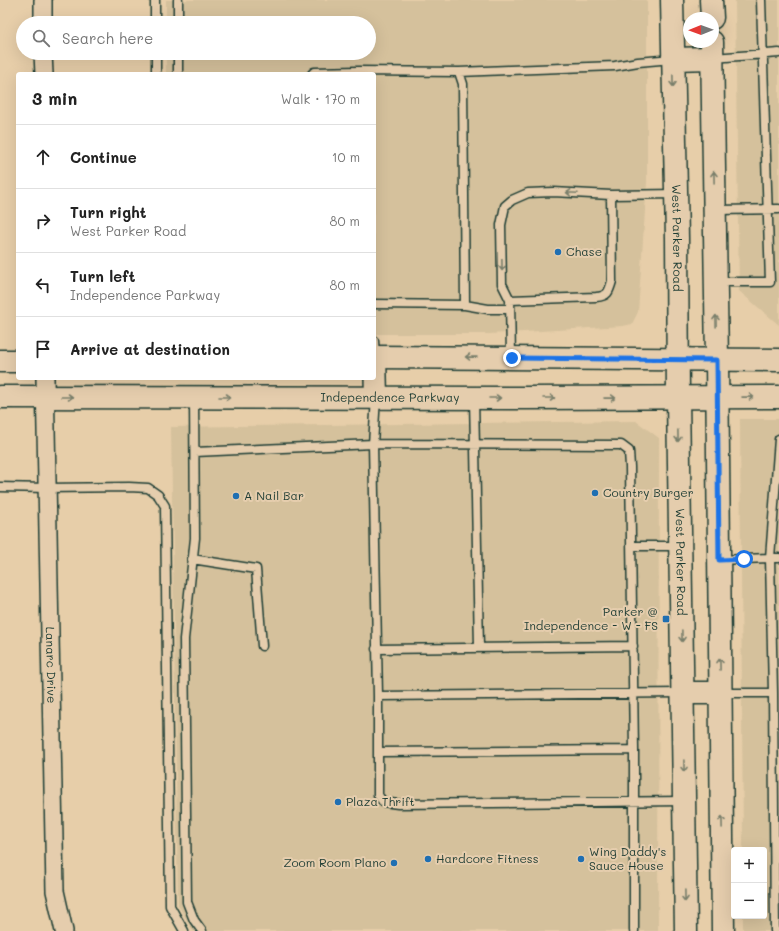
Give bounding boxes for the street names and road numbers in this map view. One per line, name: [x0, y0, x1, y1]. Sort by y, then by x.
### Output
street label: West Parker Road: [669, 184, 686, 292]
street label: Independence Parkway: [321, 389, 459, 405]
street label: West Parker Road: [673, 508, 690, 616]
street label: Lanarc Drive: [43, 626, 60, 703]

